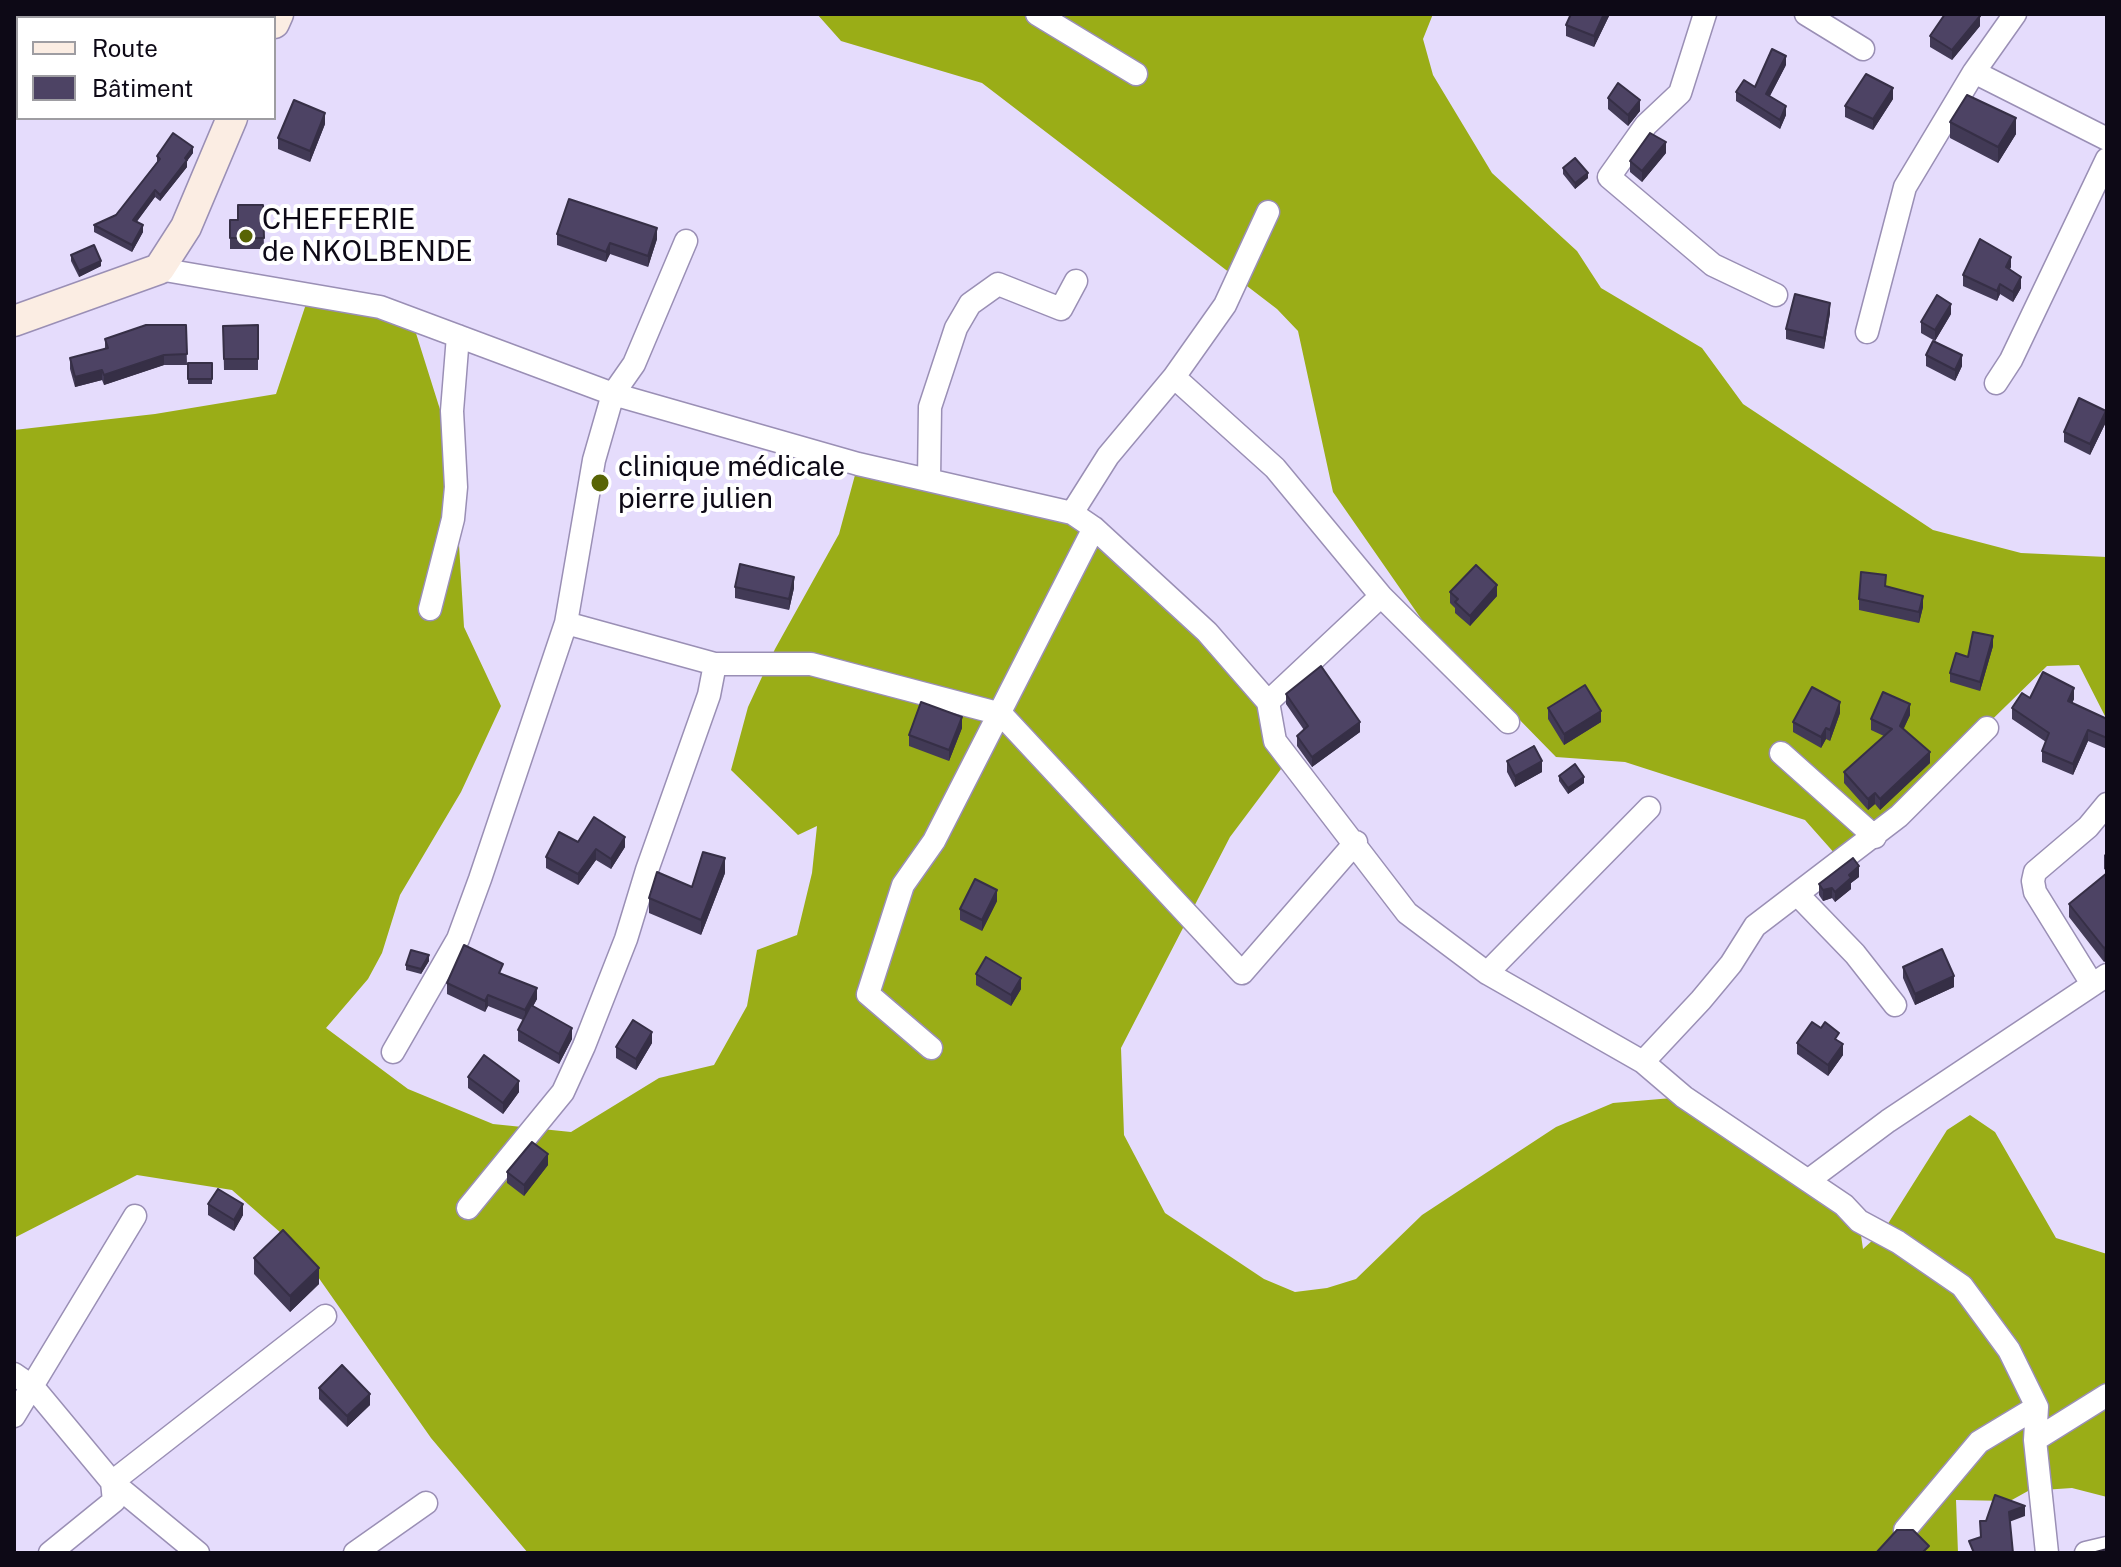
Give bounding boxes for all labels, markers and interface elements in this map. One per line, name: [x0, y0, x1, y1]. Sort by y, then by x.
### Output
legend: [16, 16, 276, 120]
text: Route: [92, 34, 158, 62]
text: Bâtiment: [92, 74, 193, 102]
place label: CHEFFERIE de NKOLBENDE: [262, 203, 473, 269]
marker: CHEFFERIE de NKOLBENDE: [237, 227, 255, 245]
place label: clinique médicale pierre julien: [618, 450, 845, 516]
marker: clinique médicale pierre julien: [589, 472, 611, 494]

